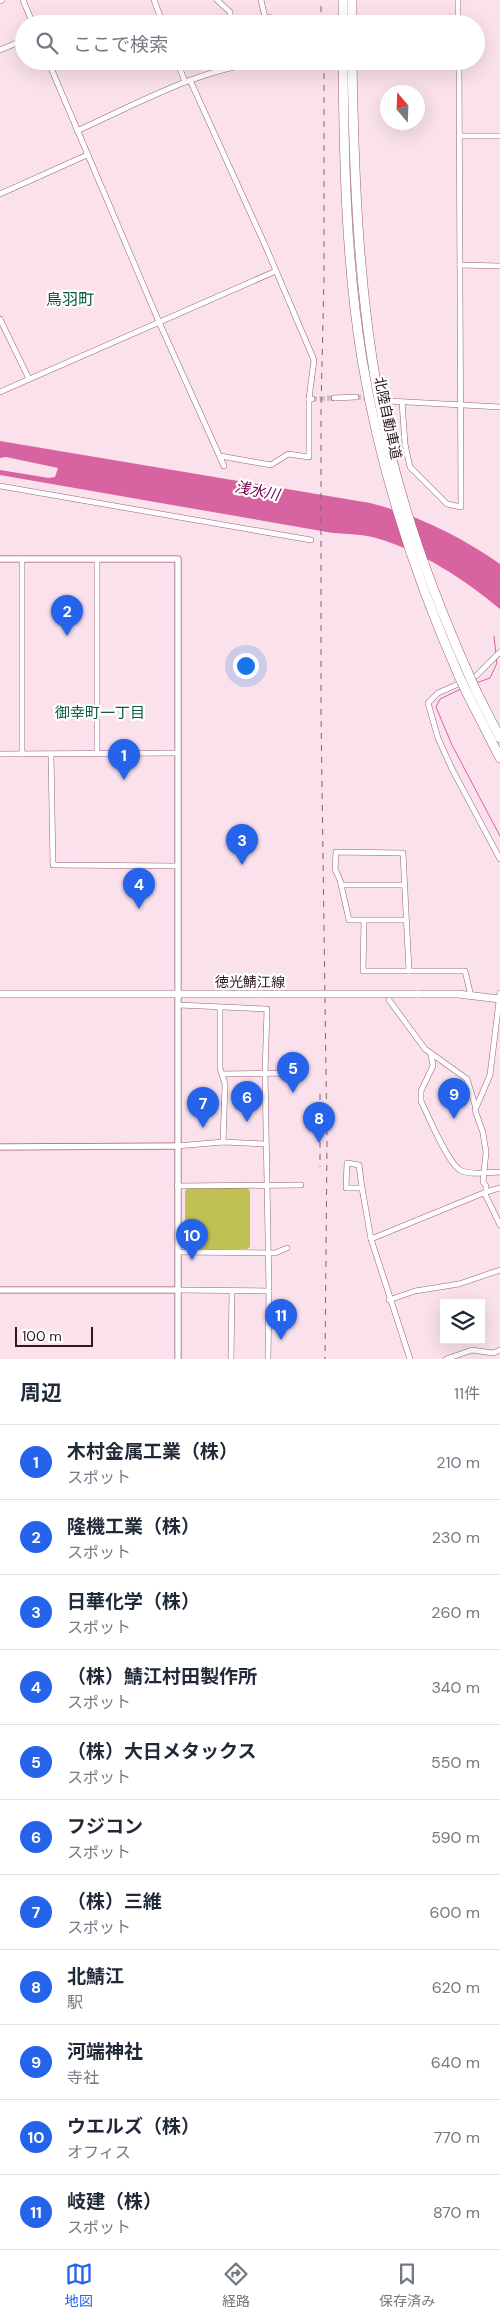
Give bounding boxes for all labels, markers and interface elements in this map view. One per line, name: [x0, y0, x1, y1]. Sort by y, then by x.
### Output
search box: [15, 15, 485, 70]
icon: search: [33, 29, 61, 57]
text: ここで検索: [73, 32, 168, 57]
north arrow: [380, 85, 425, 130]
district label: 鳥羽町: [46, 289, 94, 310]
street label: 北陸自動車道: [370, 375, 406, 461]
water label: 浅水川: [233, 477, 283, 505]
pin: 2: [51, 595, 83, 636]
your location: [233, 653, 259, 679]
district label: 御幸町一丁目: [55, 703, 145, 723]
pin: 1: [108, 739, 140, 780]
pin: 3: [226, 824, 258, 865]
pin: 4: [123, 868, 155, 909]
street label: 徳光鯖江線: [215, 973, 285, 991]
pin: 5: [277, 1052, 309, 1093]
pin: 9: [438, 1078, 470, 1119]
pin: 6: [231, 1081, 263, 1122]
pin: 7: [187, 1087, 219, 1128]
pin: 8: [303, 1102, 335, 1143]
pin: 10: [176, 1219, 208, 1260]
pin: 11: [265, 1299, 297, 1340]
map controls: [440, 1299, 485, 1344]
button: layers: [440, 1299, 485, 1344]
scale bar: [15, 1324, 92, 1347]
text: 100 m: [22, 1327, 62, 1345]
text: 周辺: [20, 1379, 62, 1407]
text: 11件: [454, 1383, 480, 1404]
text: 木村金属工業（株）: [67, 1439, 238, 1464]
text: 1: [33, 1452, 39, 1473]
text: 210 m: [436, 1452, 480, 1473]
text: スポット: [67, 1467, 131, 1488]
text: 隆機工業（株）: [67, 1514, 200, 1539]
text: 2: [31, 1527, 41, 1548]
text: 230 m: [432, 1527, 480, 1548]
text: スポット: [67, 1542, 131, 1563]
text: 日華化学（株）: [67, 1589, 200, 1614]
text: 3: [31, 1602, 41, 1623]
text: 260 m: [431, 1602, 480, 1623]
text: スポット: [67, 1617, 131, 1638]
text: （株）鯖江村田製作所: [67, 1664, 257, 1689]
text: 4: [31, 1677, 41, 1698]
text: 340 m: [431, 1677, 480, 1698]
text: スポット: [67, 1692, 131, 1713]
text: （株）大日メタックス: [67, 1739, 256, 1764]
text: 5: [31, 1752, 41, 1773]
text: 550 m: [431, 1752, 480, 1773]
text: スポット: [67, 1767, 131, 1788]
text: フジコン: [67, 1814, 143, 1839]
text: 6: [31, 1827, 41, 1848]
text: 590 m: [431, 1827, 480, 1848]
text: スポット: [67, 1842, 131, 1863]
text: （株）三維: [67, 1889, 162, 1914]
text: 7: [32, 1902, 40, 1923]
text: 600 m: [430, 1902, 480, 1923]
text: スポット: [67, 1917, 131, 1938]
text: 北鯖江: [67, 1964, 124, 1989]
text: 8: [31, 1977, 41, 1998]
text: 620 m: [432, 1977, 480, 1998]
text: 駅: [67, 1992, 83, 2013]
text: 河端神社: [67, 2039, 143, 2064]
text: 9: [31, 2052, 41, 2073]
text: 640 m: [431, 2052, 480, 2073]
text: 寺社: [67, 2067, 99, 2088]
text: ウエルズ（株）: [67, 2114, 200, 2139]
text: 10: [27, 2127, 45, 2148]
text: 770 m: [434, 2127, 480, 2148]
text: オフィス: [67, 2142, 131, 2163]
text: 岐建（株）: [67, 2189, 162, 2214]
text: 11: [30, 2202, 42, 2223]
text: 870 m: [433, 2202, 480, 2223]
text: スポット: [67, 2217, 131, 2238]
tab: 地図: [65, 2260, 93, 2310]
tab: 経路: [222, 2260, 250, 2310]
tab: 保存済み: [379, 2260, 435, 2310]

